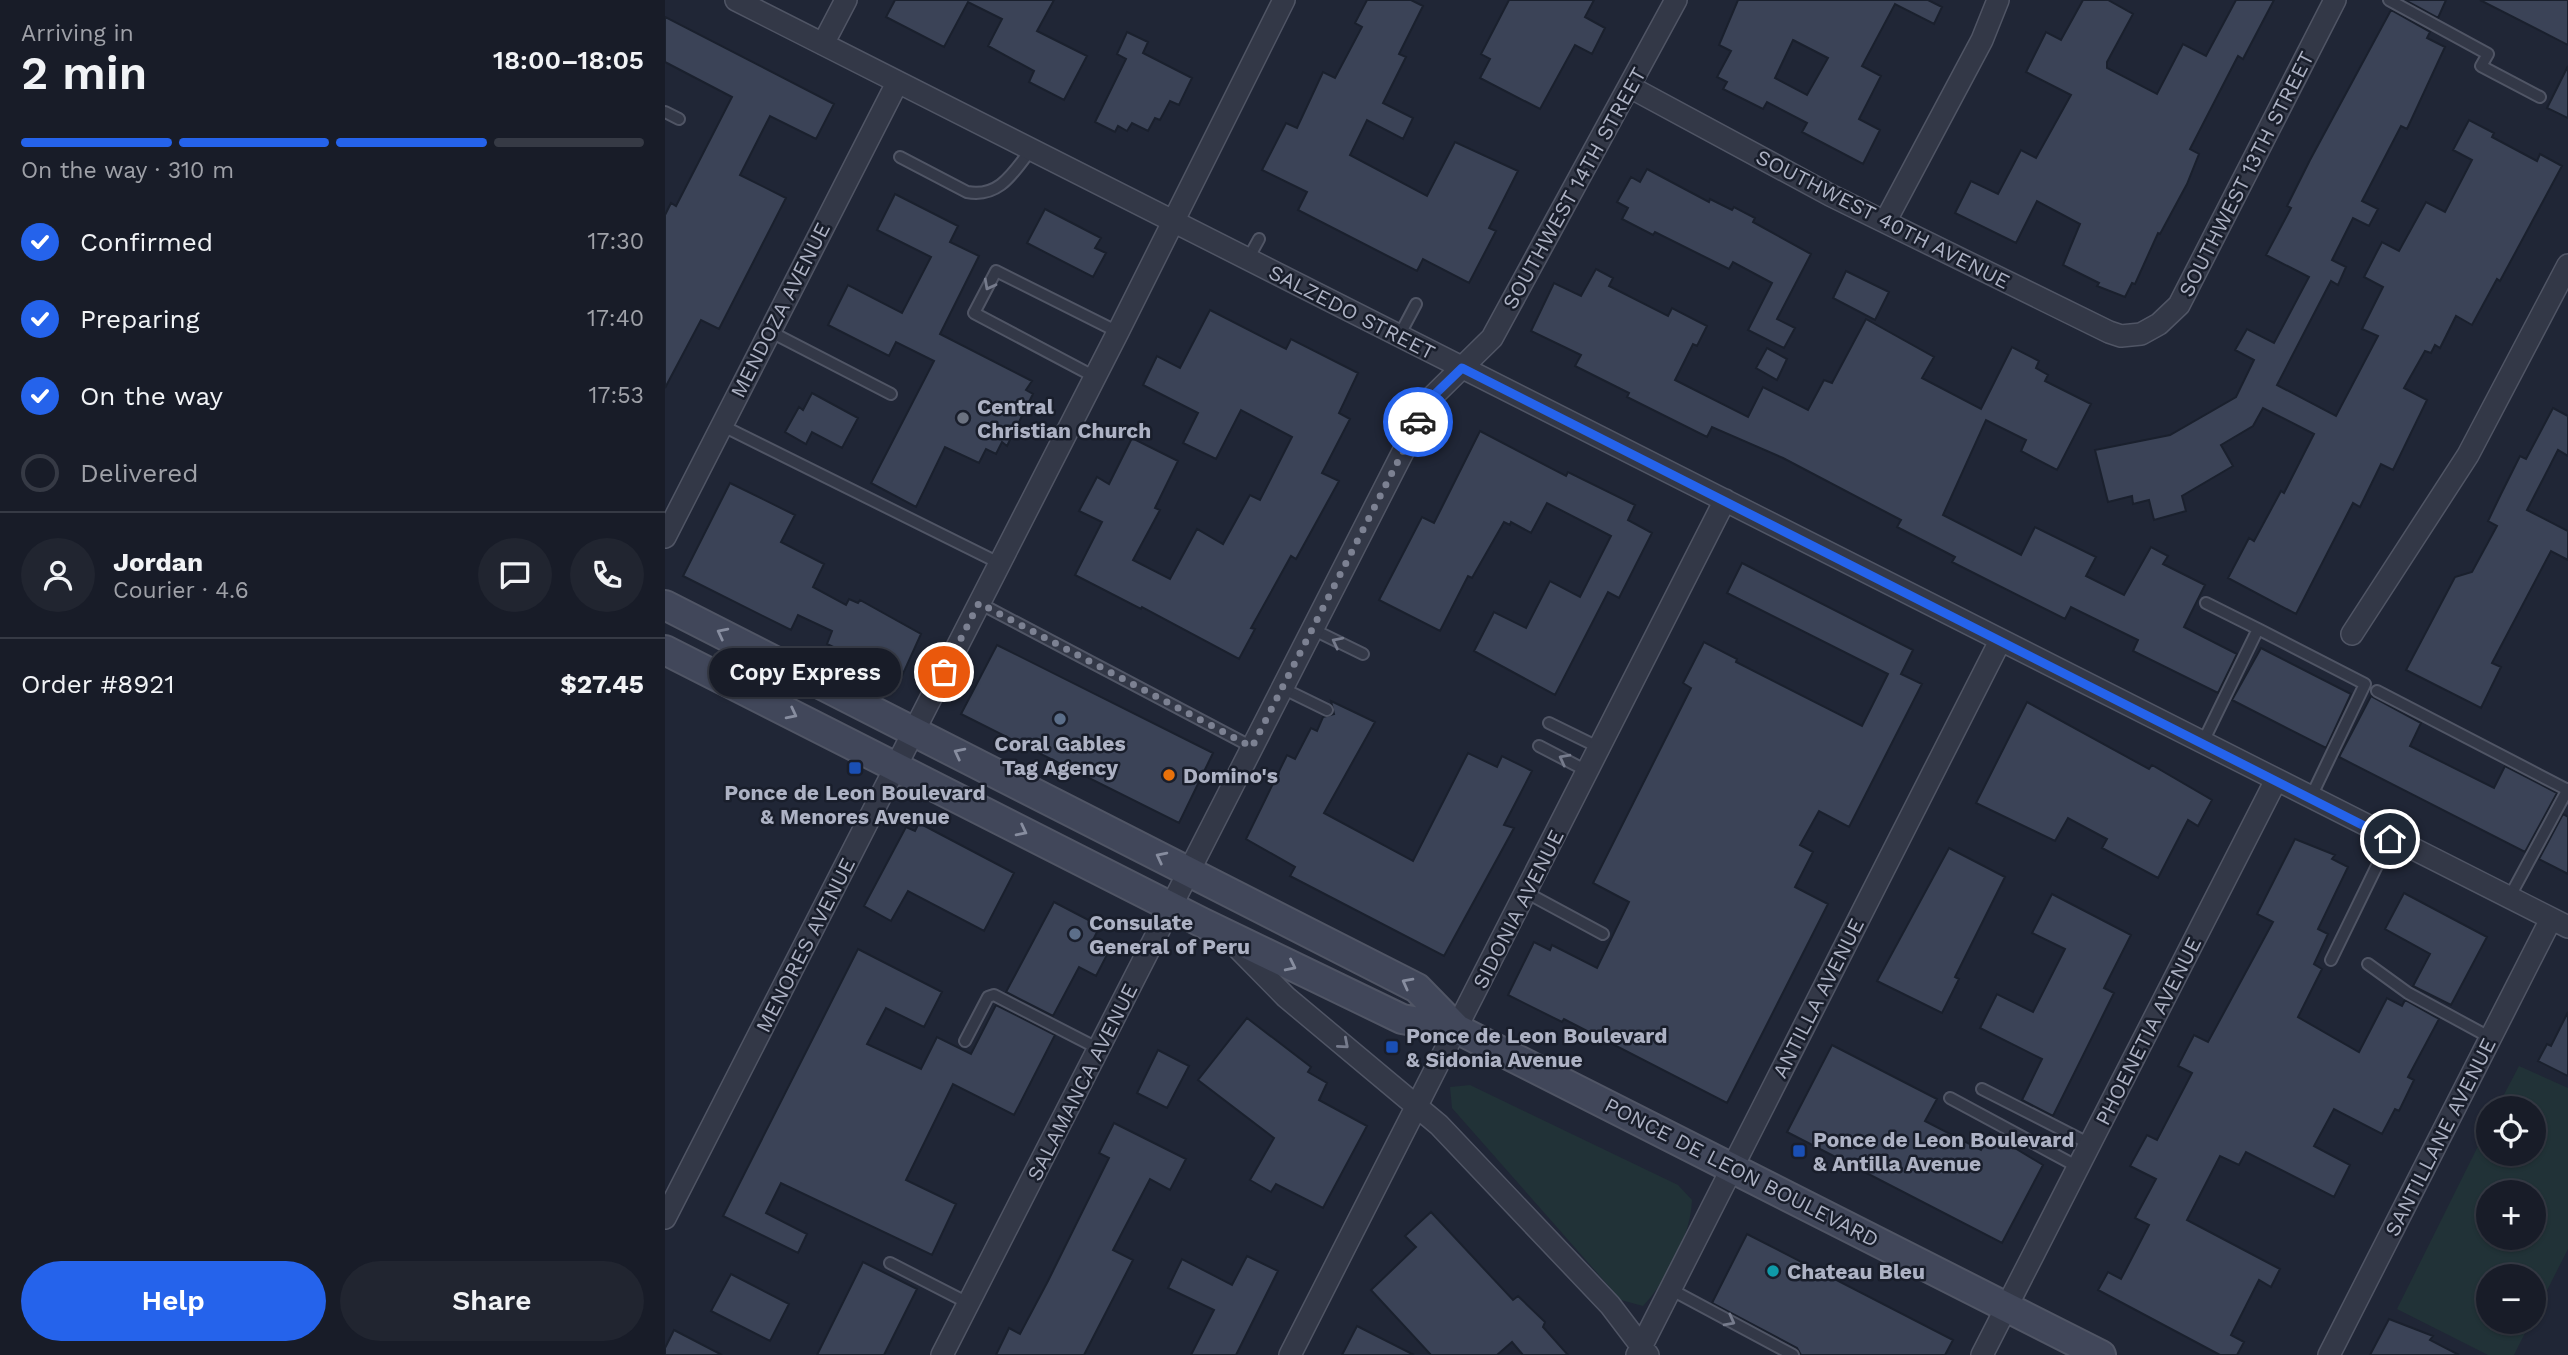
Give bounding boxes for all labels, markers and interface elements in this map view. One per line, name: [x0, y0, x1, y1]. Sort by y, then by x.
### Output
text: Arriving in: [21, 20, 134, 47]
text: 18:00–18:05: [493, 45, 644, 75]
text: 2 min: [21, 46, 147, 100]
street label: SOUTHWEST 13TH STREET: [2173, 47, 2319, 301]
street label: SOUTHWEST 14TH STREET: [1497, 63, 1651, 313]
street label: SOUTHWEST 40TH AVENUE: [1752, 144, 2014, 294]
text: On the way · 310 m: [21, 157, 234, 184]
street label: MENDOZA AVENUE: [725, 218, 835, 402]
icon: check: [21, 223, 59, 261]
text: Confirmed: [80, 227, 213, 257]
text: 17:30: [588, 228, 644, 255]
street label: SALZEDO STREET: [1265, 259, 1440, 365]
one-way arrow: [983, 278, 997, 290]
icon: check: [21, 300, 59, 338]
text: Preparing: [80, 304, 200, 334]
text: 17:40: [587, 305, 644, 332]
icon: check: [21, 377, 59, 415]
text: On the way: [80, 381, 223, 411]
text: 17:53: [589, 382, 644, 409]
courier: [1383, 387, 1453, 457]
place label: Central Christian Church: [977, 394, 1151, 443]
icon: car: [1399, 403, 1437, 441]
marker: Central Christian Church: [955, 410, 971, 426]
text: Delivered: [80, 458, 199, 488]
button: person: [21, 538, 95, 612]
button: chat: [478, 538, 552, 612]
button: phone: [570, 538, 644, 612]
text: Jordan: [113, 547, 203, 577]
text: Courier · 4.6: [113, 577, 249, 604]
one-way arrow: [717, 628, 729, 642]
one-way arrow: [1332, 636, 1344, 650]
pin: [914, 642, 974, 702]
callout: Copy Express: [709, 648, 902, 696]
icon: bag: [925, 653, 963, 691]
text: Copy Express: [729, 659, 881, 686]
text: Order #8921: [21, 669, 175, 699]
text: $27.45: [560, 669, 644, 699]
one-way arrow: [784, 706, 797, 720]
marker: Coral Gables Tag Agency: [1052, 711, 1068, 727]
place label: Coral Gables Tag Agency: [994, 731, 1126, 780]
one-way arrow: [954, 748, 966, 762]
one-way arrow: [1559, 753, 1571, 767]
marker: Ponce de Leon Boulevard & Menores Avenue: [847, 760, 863, 776]
place label: Domino's: [1183, 763, 1278, 788]
marker: Domino's: [1161, 767, 1177, 783]
place label: Ponce de Leon Boulevard & Menores Avenue: [724, 780, 986, 829]
pin: [2360, 809, 2420, 869]
icon: home: [2371, 820, 2409, 858]
one-way arrow: [1015, 823, 1027, 837]
street label: SIDONIA AVENUE: [1467, 825, 1569, 993]
one-way arrow: [1156, 851, 1168, 865]
street label: MENORES AVENUE: [750, 853, 860, 1037]
place label: Consulate General of Peru: [1089, 910, 1250, 959]
street label: ANTILLA AVENUE: [1767, 914, 1869, 1082]
marker: Consulate General of Peru: [1067, 926, 1083, 942]
street label: PHOENETIA AVENUE: [2090, 933, 2206, 1129]
one-way arrow: [1284, 958, 1296, 972]
one-way arrow: [1402, 978, 1414, 991]
street label: SALAMANCA AVENUE: [1021, 979, 1143, 1185]
place label: Ponce de Leon Boulevard & Sidonia Avenue: [1406, 1023, 1667, 1072]
street label: SANTILLANE AVENUE: [2379, 1034, 2501, 1240]
one-way arrow: [1335, 1036, 1348, 1048]
marker: Ponce de Leon Boulevard & Sidonia Avenue: [1384, 1039, 1400, 1055]
street label: PONCE DE LEON BOULEVARD: [1601, 1092, 1883, 1252]
map controls: [2476, 1096, 2546, 1334]
button: locate: [2476, 1096, 2546, 1166]
place label: Ponce de Leon Boulevard & Antilla Avenue: [1813, 1127, 2074, 1176]
marker: Ponce de Leon Boulevard & Antilla Avenue: [1791, 1143, 1807, 1159]
button: +: [2476, 1180, 2546, 1250]
place label: Chateau Bleu: [1787, 1259, 1925, 1284]
button: Help: [21, 1261, 326, 1341]
button: Share: [340, 1261, 644, 1341]
marker: Chateau Bleu: [1765, 1263, 1781, 1279]
button: −: [2476, 1264, 2546, 1334]
one-way arrow: [1723, 1313, 1735, 1326]

